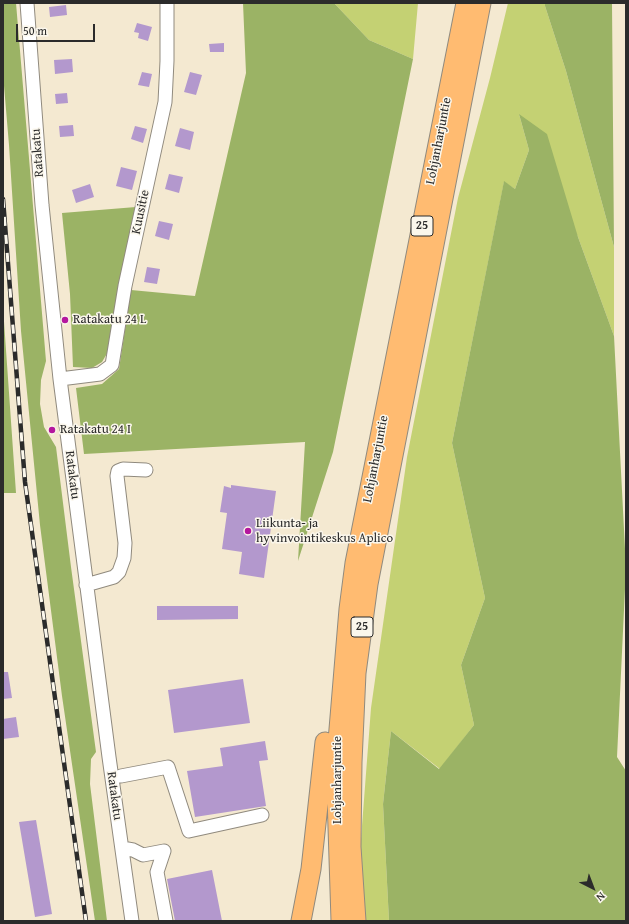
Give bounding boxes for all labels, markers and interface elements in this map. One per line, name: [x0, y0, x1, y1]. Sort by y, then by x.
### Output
scale bar: [18, 16, 97, 42]
text: 50 m: [23, 22, 47, 39]
street label: Lohjanharjuntie: [423, 96, 455, 186]
street label: Ratakatu: [29, 128, 47, 178]
street label: Kuusitie: [129, 188, 153, 236]
road number: 25: [411, 216, 433, 236]
place label: Ratakatu 24 L: [73, 312, 146, 328]
marker: Ratakatu 24 L: [60, 315, 70, 325]
street label: Lohjanharjuntie: [360, 414, 392, 504]
place label: Ratakatu 24 I: [60, 422, 131, 438]
marker: Ratakatu 24 I: [47, 425, 57, 435]
street label: Ratakatu: [61, 450, 83, 500]
place label: Liikunta- ja hyvinvointikeskus Aplico: [256, 516, 393, 547]
marker: Liikunta- ja hyvinvointikeskus Aplico: [243, 526, 253, 536]
road number: 25: [351, 617, 373, 637]
street label: Lohjanharjuntie: [330, 736, 346, 824]
street label: Ratakatu: [103, 771, 125, 821]
north arrow: [573, 868, 613, 908]
text: N: [593, 889, 609, 905]

